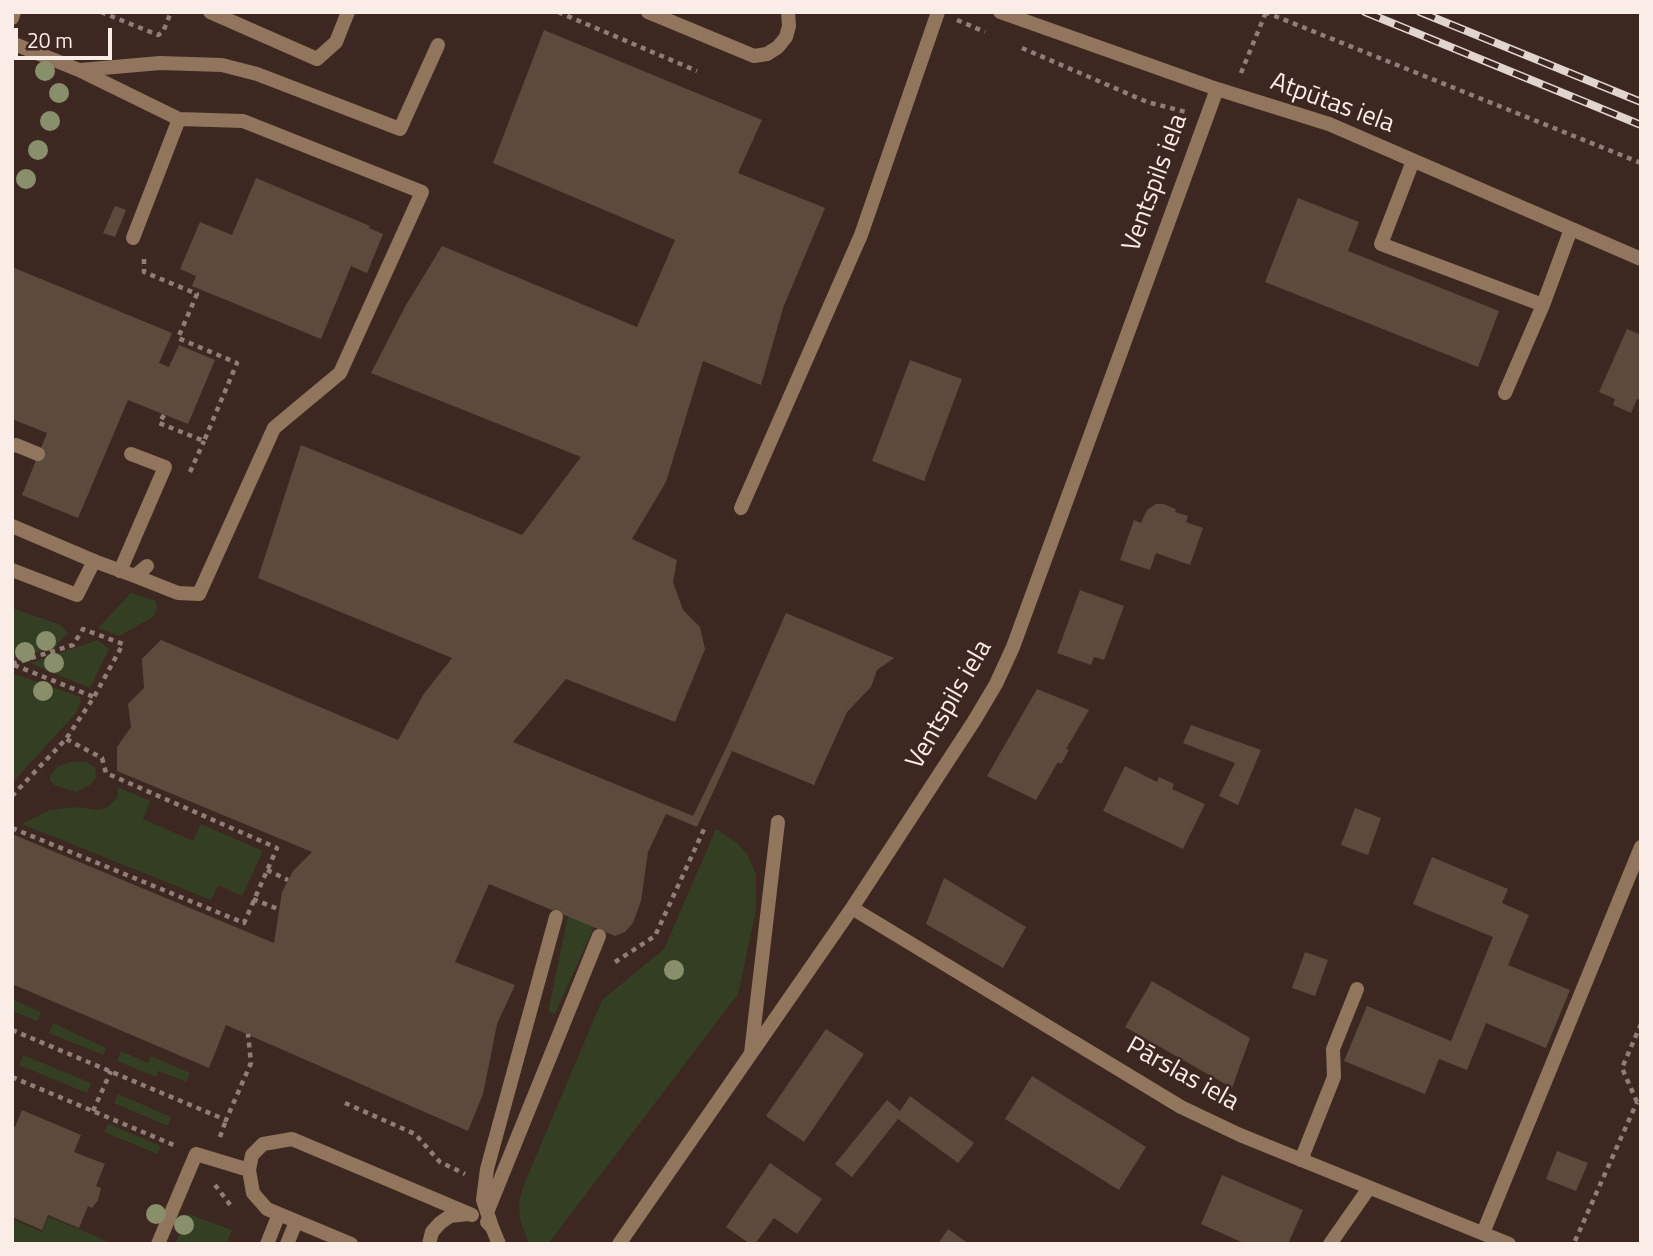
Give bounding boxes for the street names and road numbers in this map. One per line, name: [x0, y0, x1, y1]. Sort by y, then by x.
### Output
street label: Atpūtas iela: [1266, 67, 1398, 141]
street label: Ventspils iela: [1117, 110, 1195, 256]
street label: Ventspils iela: [901, 635, 999, 775]
street label: Pārslas iela: [1120, 1031, 1244, 1119]

